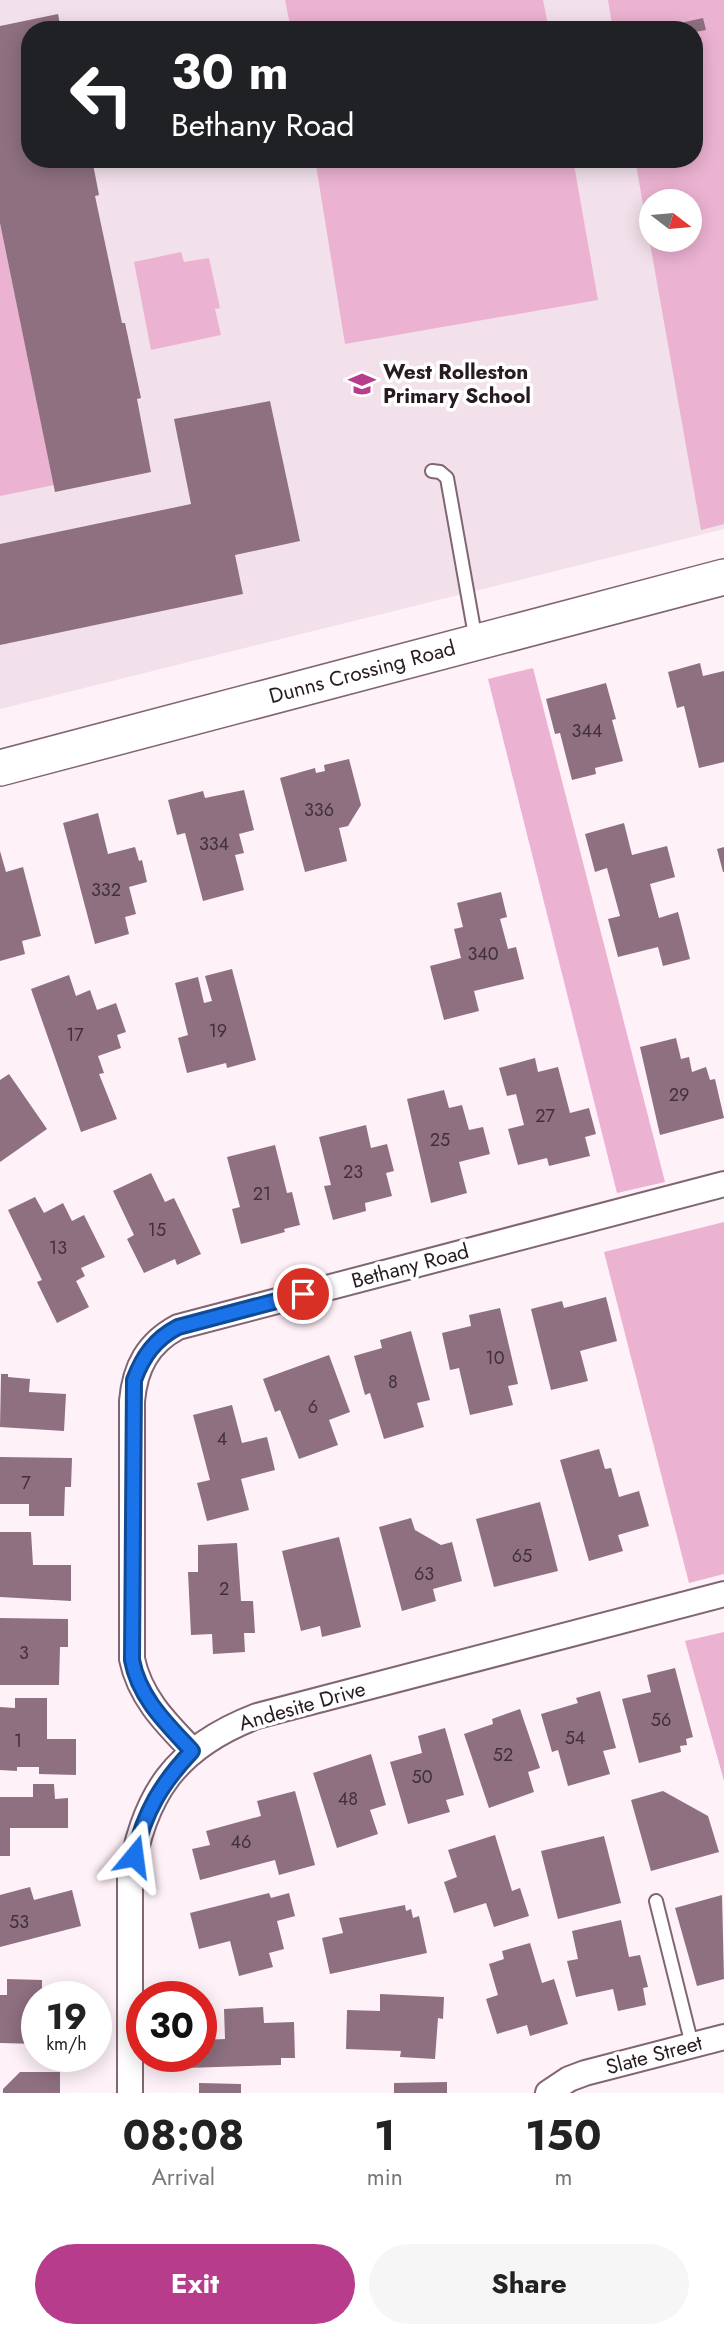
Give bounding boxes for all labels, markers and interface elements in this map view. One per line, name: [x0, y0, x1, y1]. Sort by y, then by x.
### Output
text: 30 m: [171, 37, 289, 107]
icon: left: [56, 49, 147, 140]
text: Bethany Road: [171, 102, 355, 148]
north arrow: [639, 189, 702, 252]
map controls: [639, 189, 702, 252]
place label: West Rolleston Primary School: [383, 357, 531, 411]
school or university icon: West Rolleston Primary School: [347, 369, 377, 399]
street label: Dunns Crossing Road: [265, 633, 459, 711]
house number: 344: [572, 718, 602, 744]
house number: 336: [304, 797, 334, 823]
house number: 334: [199, 831, 229, 857]
house number: 332: [91, 877, 121, 903]
house number: 340: [467, 941, 499, 967]
house number: 19: [209, 1018, 227, 1044]
house number: 17: [66, 1022, 84, 1048]
house number: 29: [669, 1082, 689, 1108]
house number: 27: [535, 1103, 555, 1129]
house number: 25: [430, 1127, 450, 1153]
house number: 23: [343, 1159, 363, 1185]
house number: 21: [253, 1181, 271, 1207]
house number: 15: [148, 1217, 166, 1243]
house number: 13: [49, 1235, 67, 1261]
street label: Bethany Road: [348, 1236, 472, 1296]
pin: [273, 1264, 333, 1324]
icon: arrive: [284, 1275, 322, 1313]
house number: 10: [486, 1345, 505, 1371]
house number: 8: [388, 1369, 398, 1395]
house number: 6: [308, 1394, 318, 1420]
house number: 4: [217, 1426, 227, 1452]
house number: 7: [21, 1470, 31, 1496]
house number: 65: [512, 1543, 532, 1569]
house number: 63: [414, 1561, 434, 1587]
house number: 2: [219, 1576, 229, 1602]
house number: 3: [19, 1640, 29, 1666]
street label: Andesite Drive: [235, 1674, 369, 1738]
house number: 56: [651, 1707, 671, 1733]
house number: 54: [565, 1725, 585, 1751]
house number: 1: [14, 1728, 22, 1754]
house number: 52: [493, 1742, 513, 1768]
house number: 50: [412, 1764, 433, 1790]
house number: 48: [338, 1786, 358, 1812]
position arrow: [97, 1819, 171, 1893]
house number: 46: [231, 1829, 251, 1855]
house number: 53: [9, 1909, 29, 1935]
speed limit sign: 30: [126, 1981, 217, 2072]
text: 19: [46, 1992, 87, 2042]
street label: Slate Street: [602, 2028, 706, 2082]
text: km/h: [46, 2031, 87, 2057]
text: 08:08: [122, 2105, 244, 2166]
text: 1: [374, 2105, 395, 2166]
text: 150: [525, 2105, 602, 2166]
text: Arrival: [152, 2160, 215, 2194]
text: min: [367, 2160, 403, 2194]
text: m: [554, 2160, 572, 2194]
button: Exit: [35, 2244, 355, 2324]
button: Share: [369, 2244, 689, 2324]

